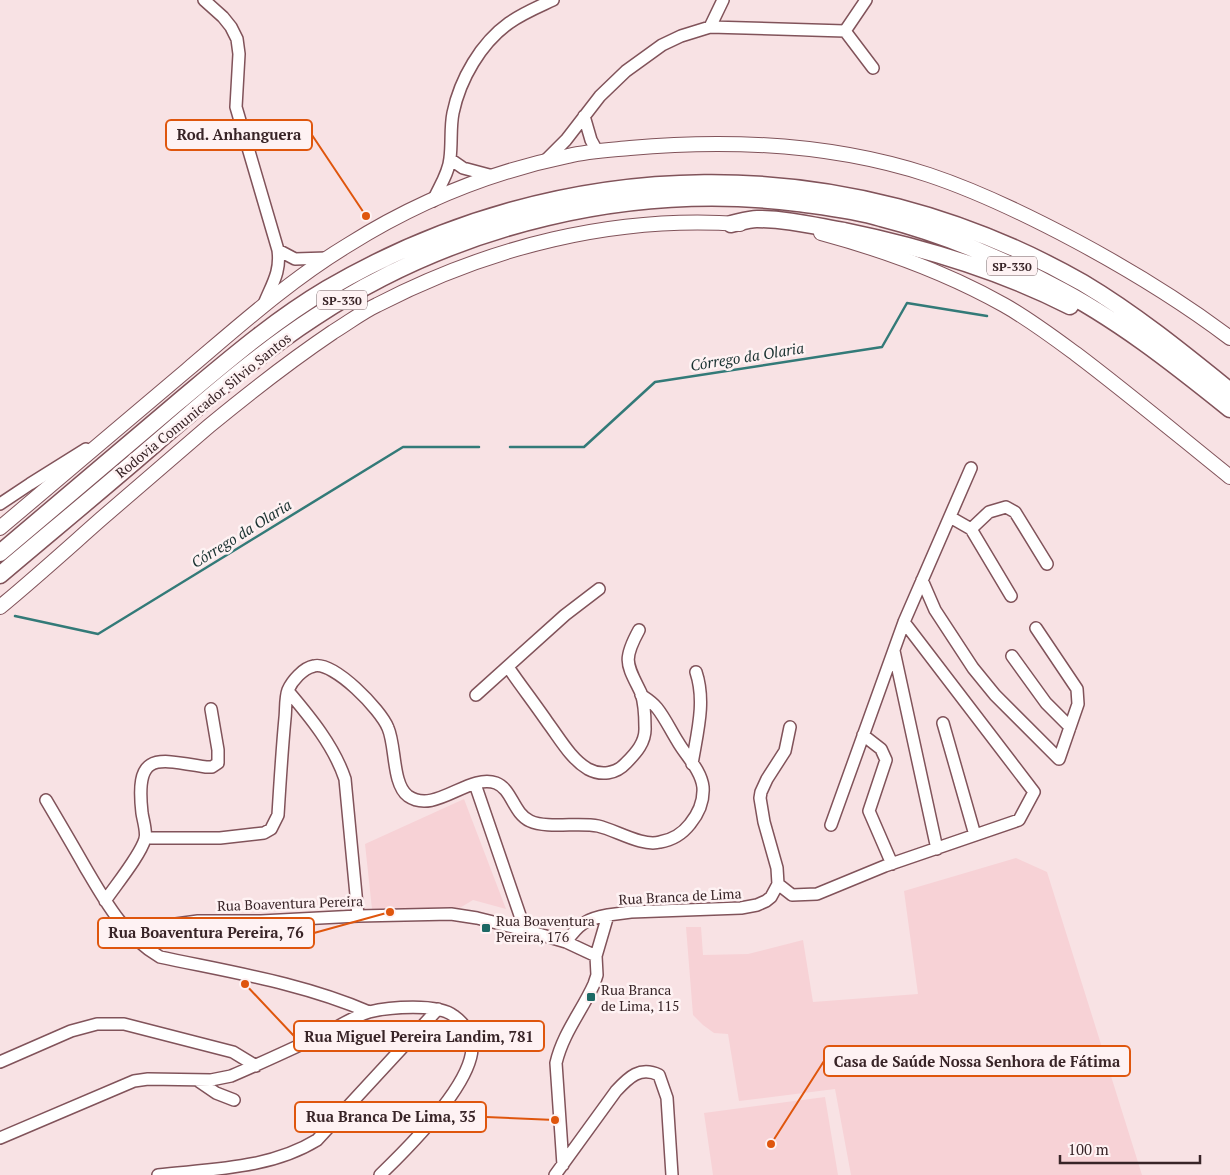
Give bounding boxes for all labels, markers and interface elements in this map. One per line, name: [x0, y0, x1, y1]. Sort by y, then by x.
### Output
callout: Rod. Anhanguera: [166, 120, 312, 150]
text: Rod. Anhanguera: [177, 124, 302, 144]
road number: SP-330: [987, 256, 1037, 276]
road number: SP-330: [317, 290, 367, 310]
street label: Rodovia Comunicador Silvio Santos: [111, 328, 295, 482]
water label: Córrego da Olaria: [689, 337, 805, 375]
water label: Córrego da Olaria: [187, 494, 295, 572]
street label: Rua Branca de Lima: [618, 883, 742, 909]
street label: Rua Boaventura Pereira: [217, 891, 363, 915]
place label: Rua Boaventura Pereira, 176: [496, 911, 595, 946]
callout: Rua Boaventura Pereira, 76: [98, 918, 314, 948]
text: Rua Boaventura Pereira, 76: [108, 922, 304, 942]
marker: Rua Boaventura Pereira, 176: [480, 922, 492, 934]
place label: Rua Branca de Lima, 115: [601, 980, 679, 1015]
marker: Rua Branca de Lima, 115: [585, 991, 597, 1003]
callout: Rua Miguel Pereira Landim, 781: [294, 1021, 544, 1051]
text: Rua Miguel Pereira Landim, 781: [304, 1026, 534, 1046]
callout: Casa de Saúde Nossa Senhora de Fátima: [824, 1046, 1130, 1076]
text: Casa de Saúde Nossa Senhora de Fátima: [834, 1051, 1121, 1071]
callout: Rua Branca De Lima, 35: [295, 1102, 486, 1132]
text: Rua Branca De Lima, 35: [306, 1106, 476, 1126]
scale bar: [1060, 1132, 1200, 1164]
text: 100 m: [1068, 1139, 1109, 1159]

